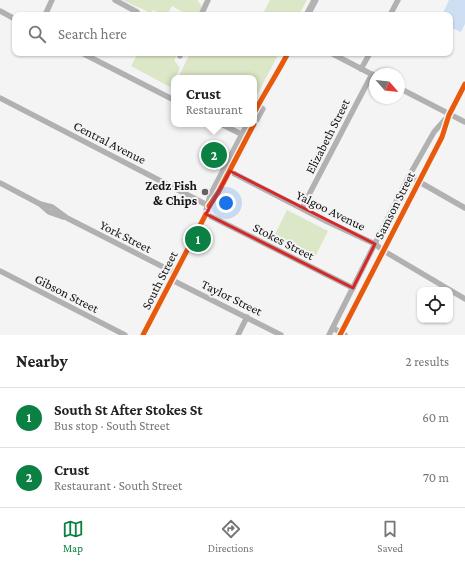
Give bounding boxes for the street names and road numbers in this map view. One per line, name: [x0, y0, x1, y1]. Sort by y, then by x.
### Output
street label: Elizabeth Street: [302, 96, 353, 176]
street label: Central Avenue: [71, 118, 149, 167]
street label: Samson Street: [371, 168, 418, 242]
street label: Yalgoo Avenue: [294, 187, 368, 234]
street label: York Street: [97, 217, 155, 256]
street label: Stokes Street: [251, 220, 317, 264]
street label: South Street: [138, 248, 181, 312]
street label: Gibson Street: [32, 271, 102, 316]
street label: Taylor Street: [199, 276, 265, 319]

